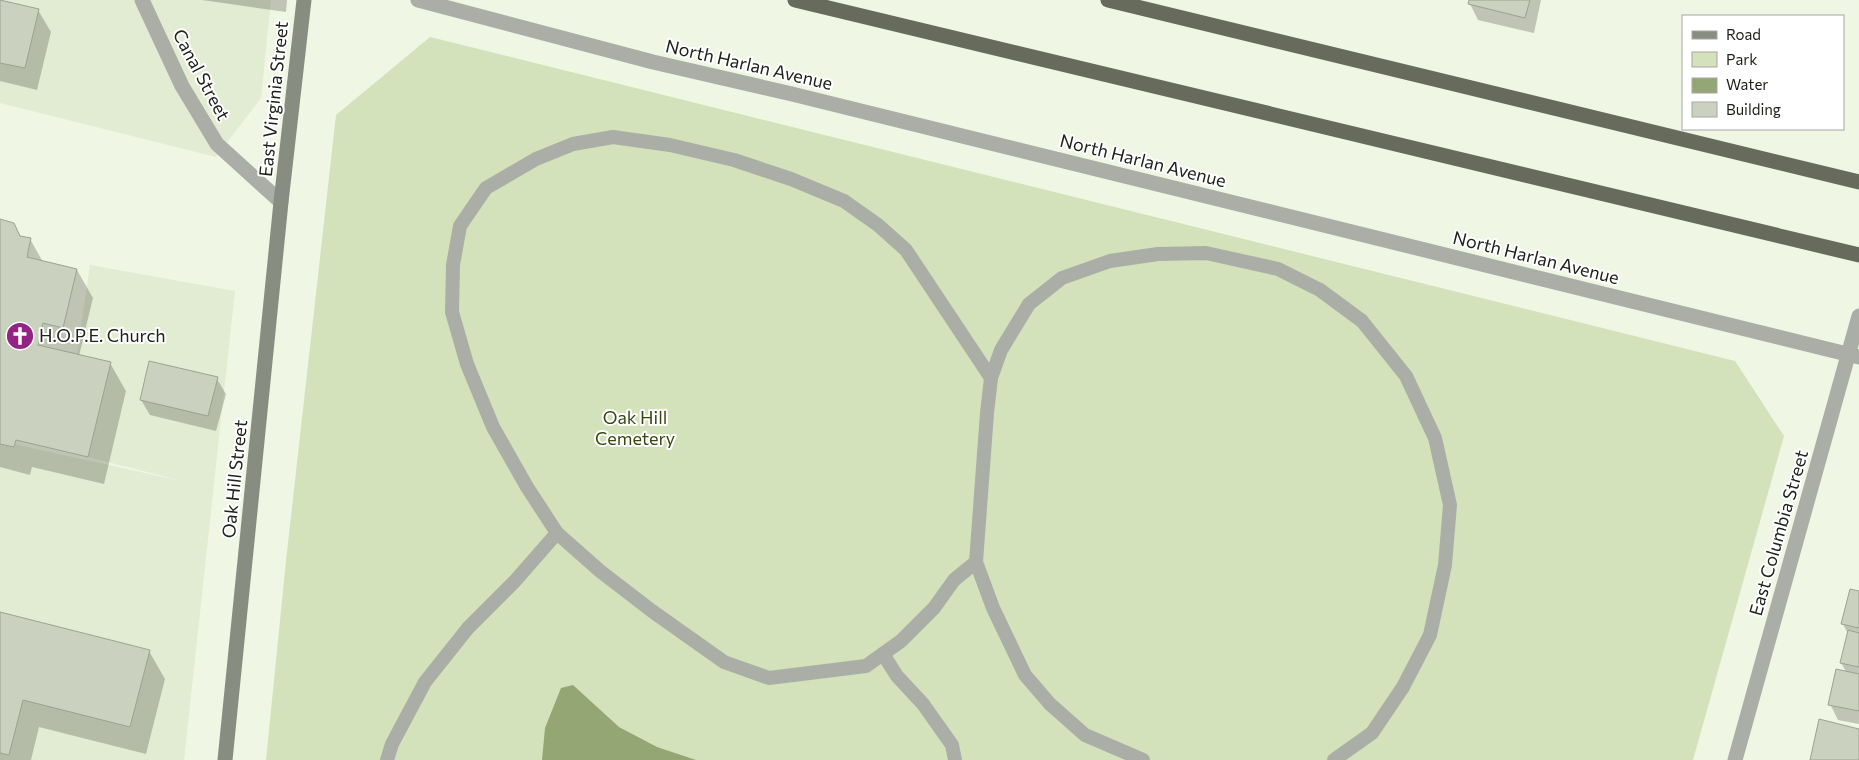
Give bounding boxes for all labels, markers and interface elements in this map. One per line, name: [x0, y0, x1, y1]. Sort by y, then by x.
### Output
legend: [1682, 15, 1844, 130]
street label: East Virginia Street: [254, 20, 292, 178]
street label: Canal Street: [169, 25, 235, 124]
text: Road: [1726, 25, 1761, 43]
street label: North Harlan Avenue: [664, 34, 835, 94]
text: Park: [1726, 50, 1757, 68]
text: Water: [1726, 75, 1768, 93]
text: Building: [1726, 100, 1781, 118]
street label: North Harlan Avenue: [1058, 129, 1229, 191]
street label: North Harlan Avenue: [1451, 226, 1622, 288]
church icon: H.O.P.E. Church: [5, 321, 35, 351]
place label: H.O.P.E. Church: [39, 324, 166, 346]
park label: Oak Hill Cemetery: [595, 406, 675, 449]
street label: Oak Hill Street: [217, 419, 251, 539]
street label: East Columbia Street: [1744, 447, 1812, 618]

